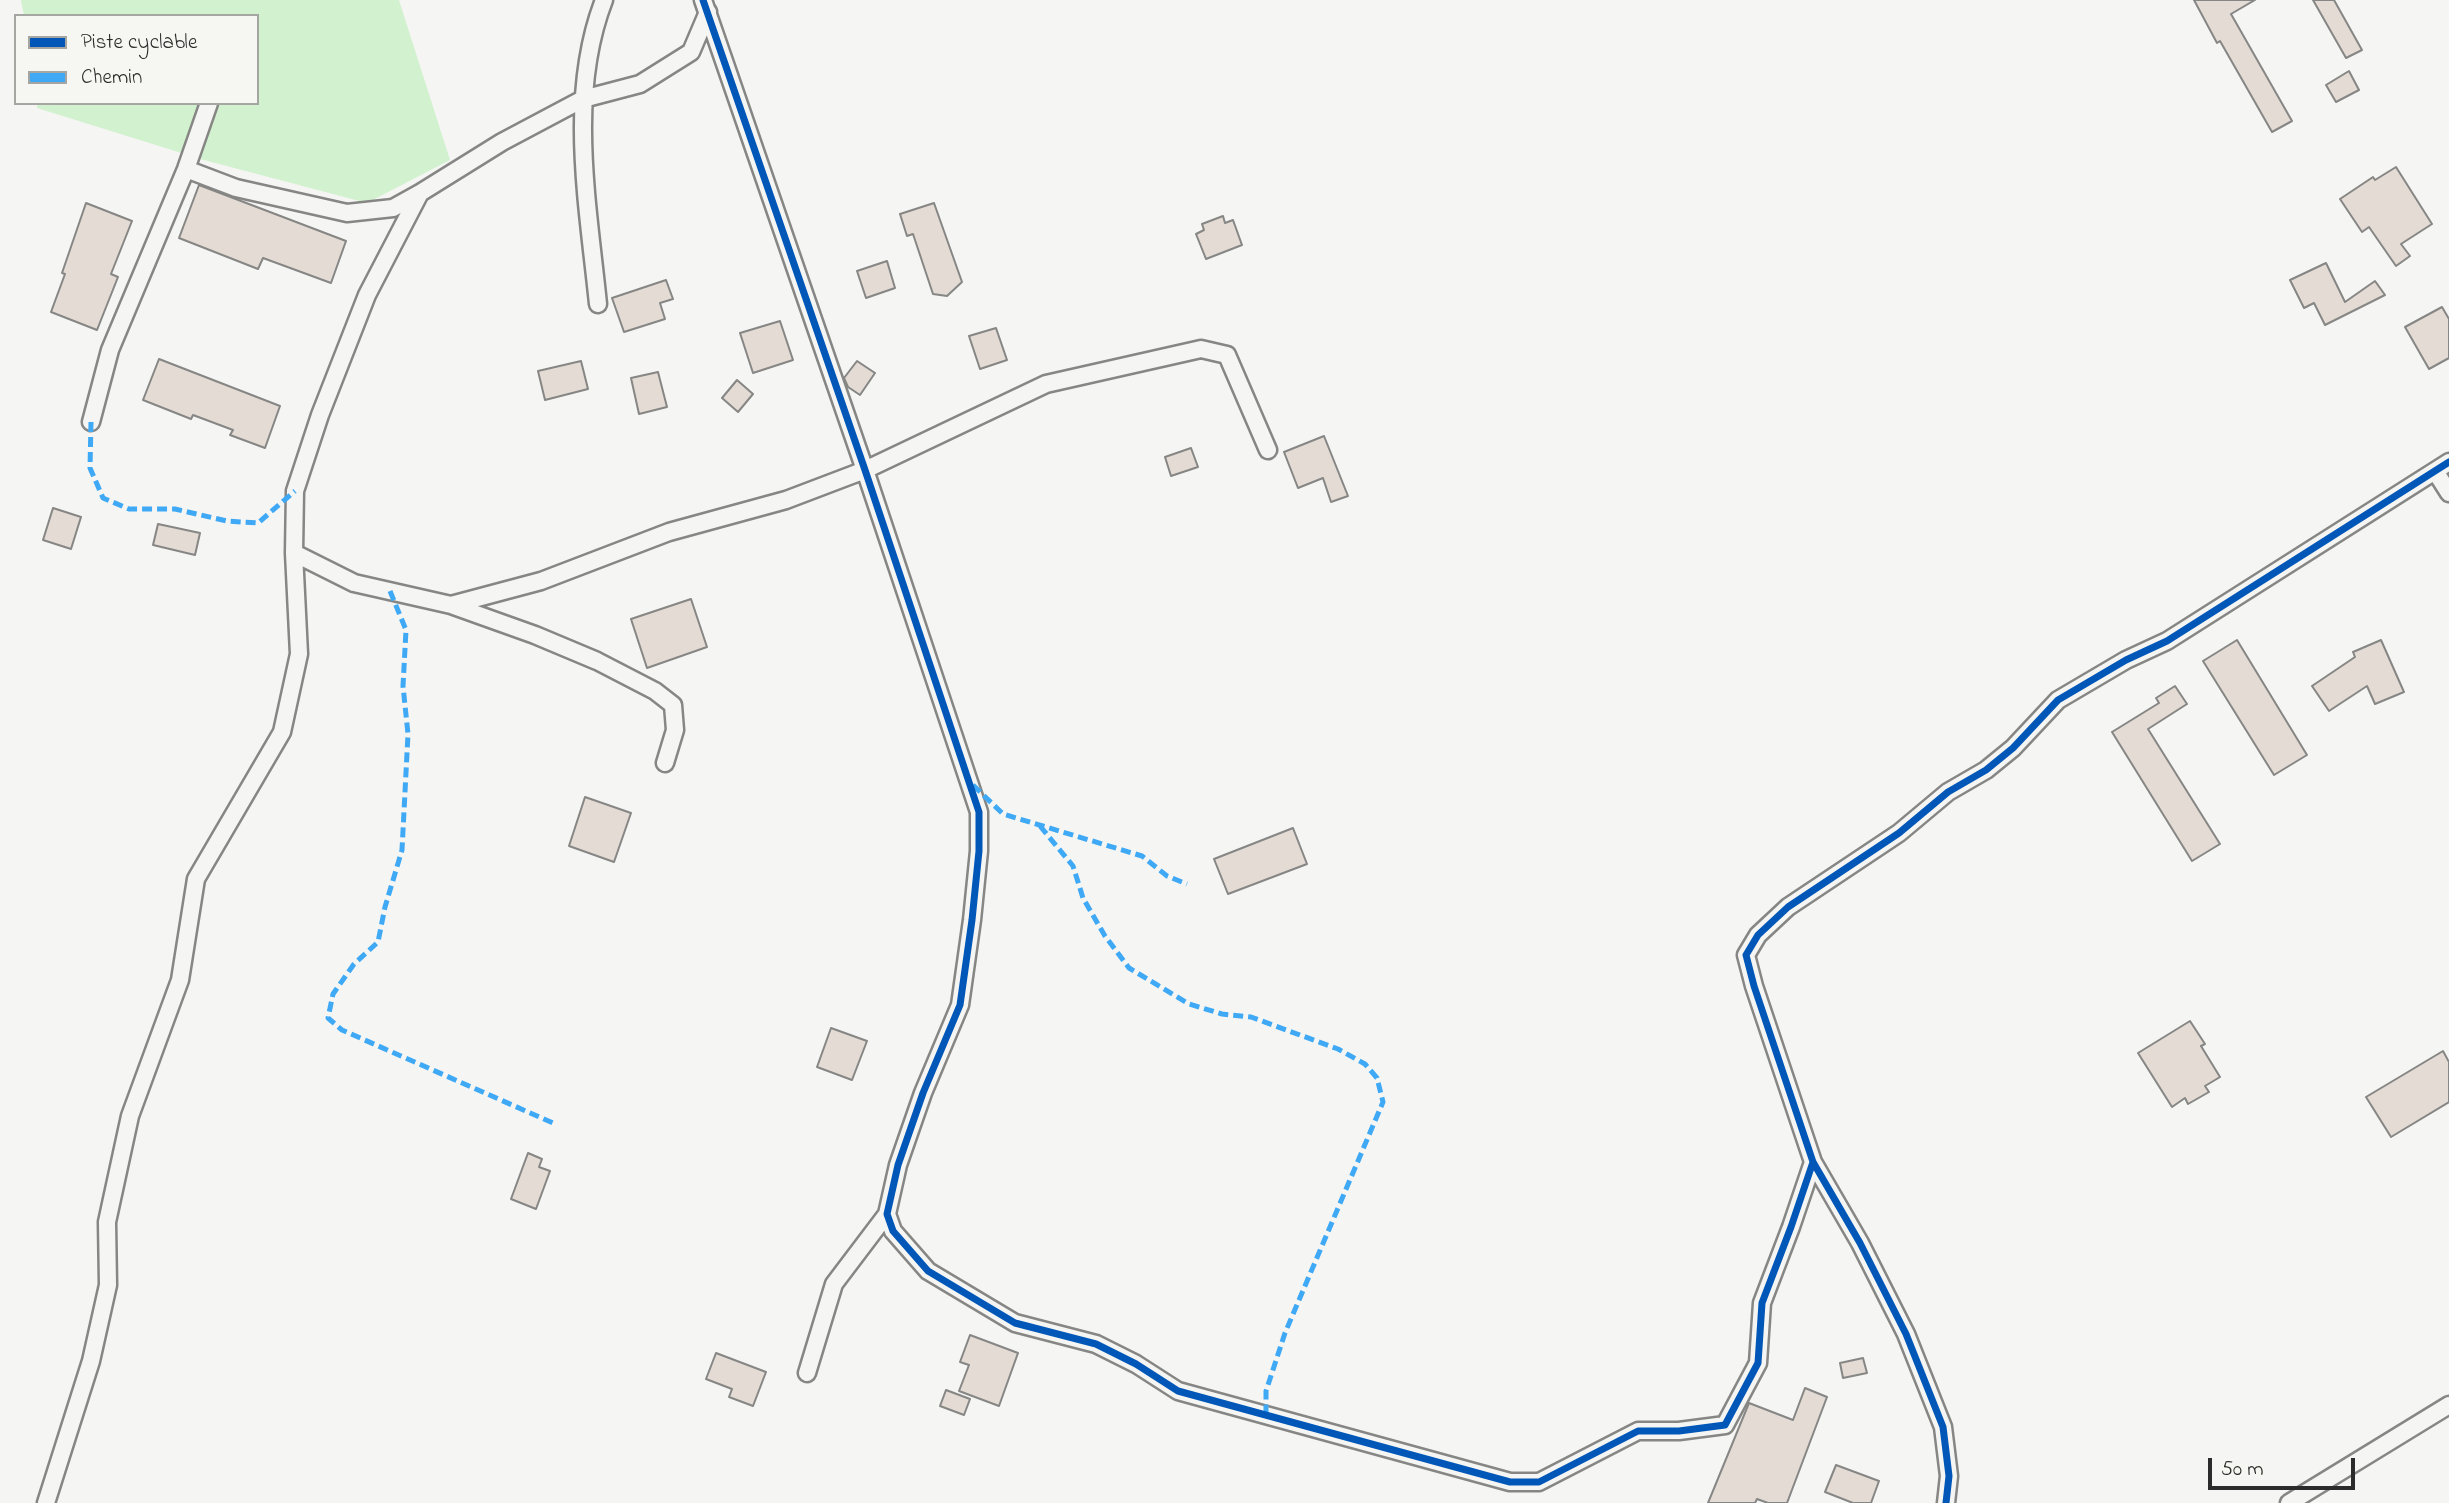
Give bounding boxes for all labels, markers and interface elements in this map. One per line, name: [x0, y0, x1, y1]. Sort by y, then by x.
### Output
legend: [14, 14, 259, 105]
text: Piste cyclable: [81, 28, 197, 58]
text: Chemin: [81, 63, 142, 93]
scale bar: [2211, 1444, 2358, 1488]
text: 50 m: [2221, 1455, 2264, 1485]

